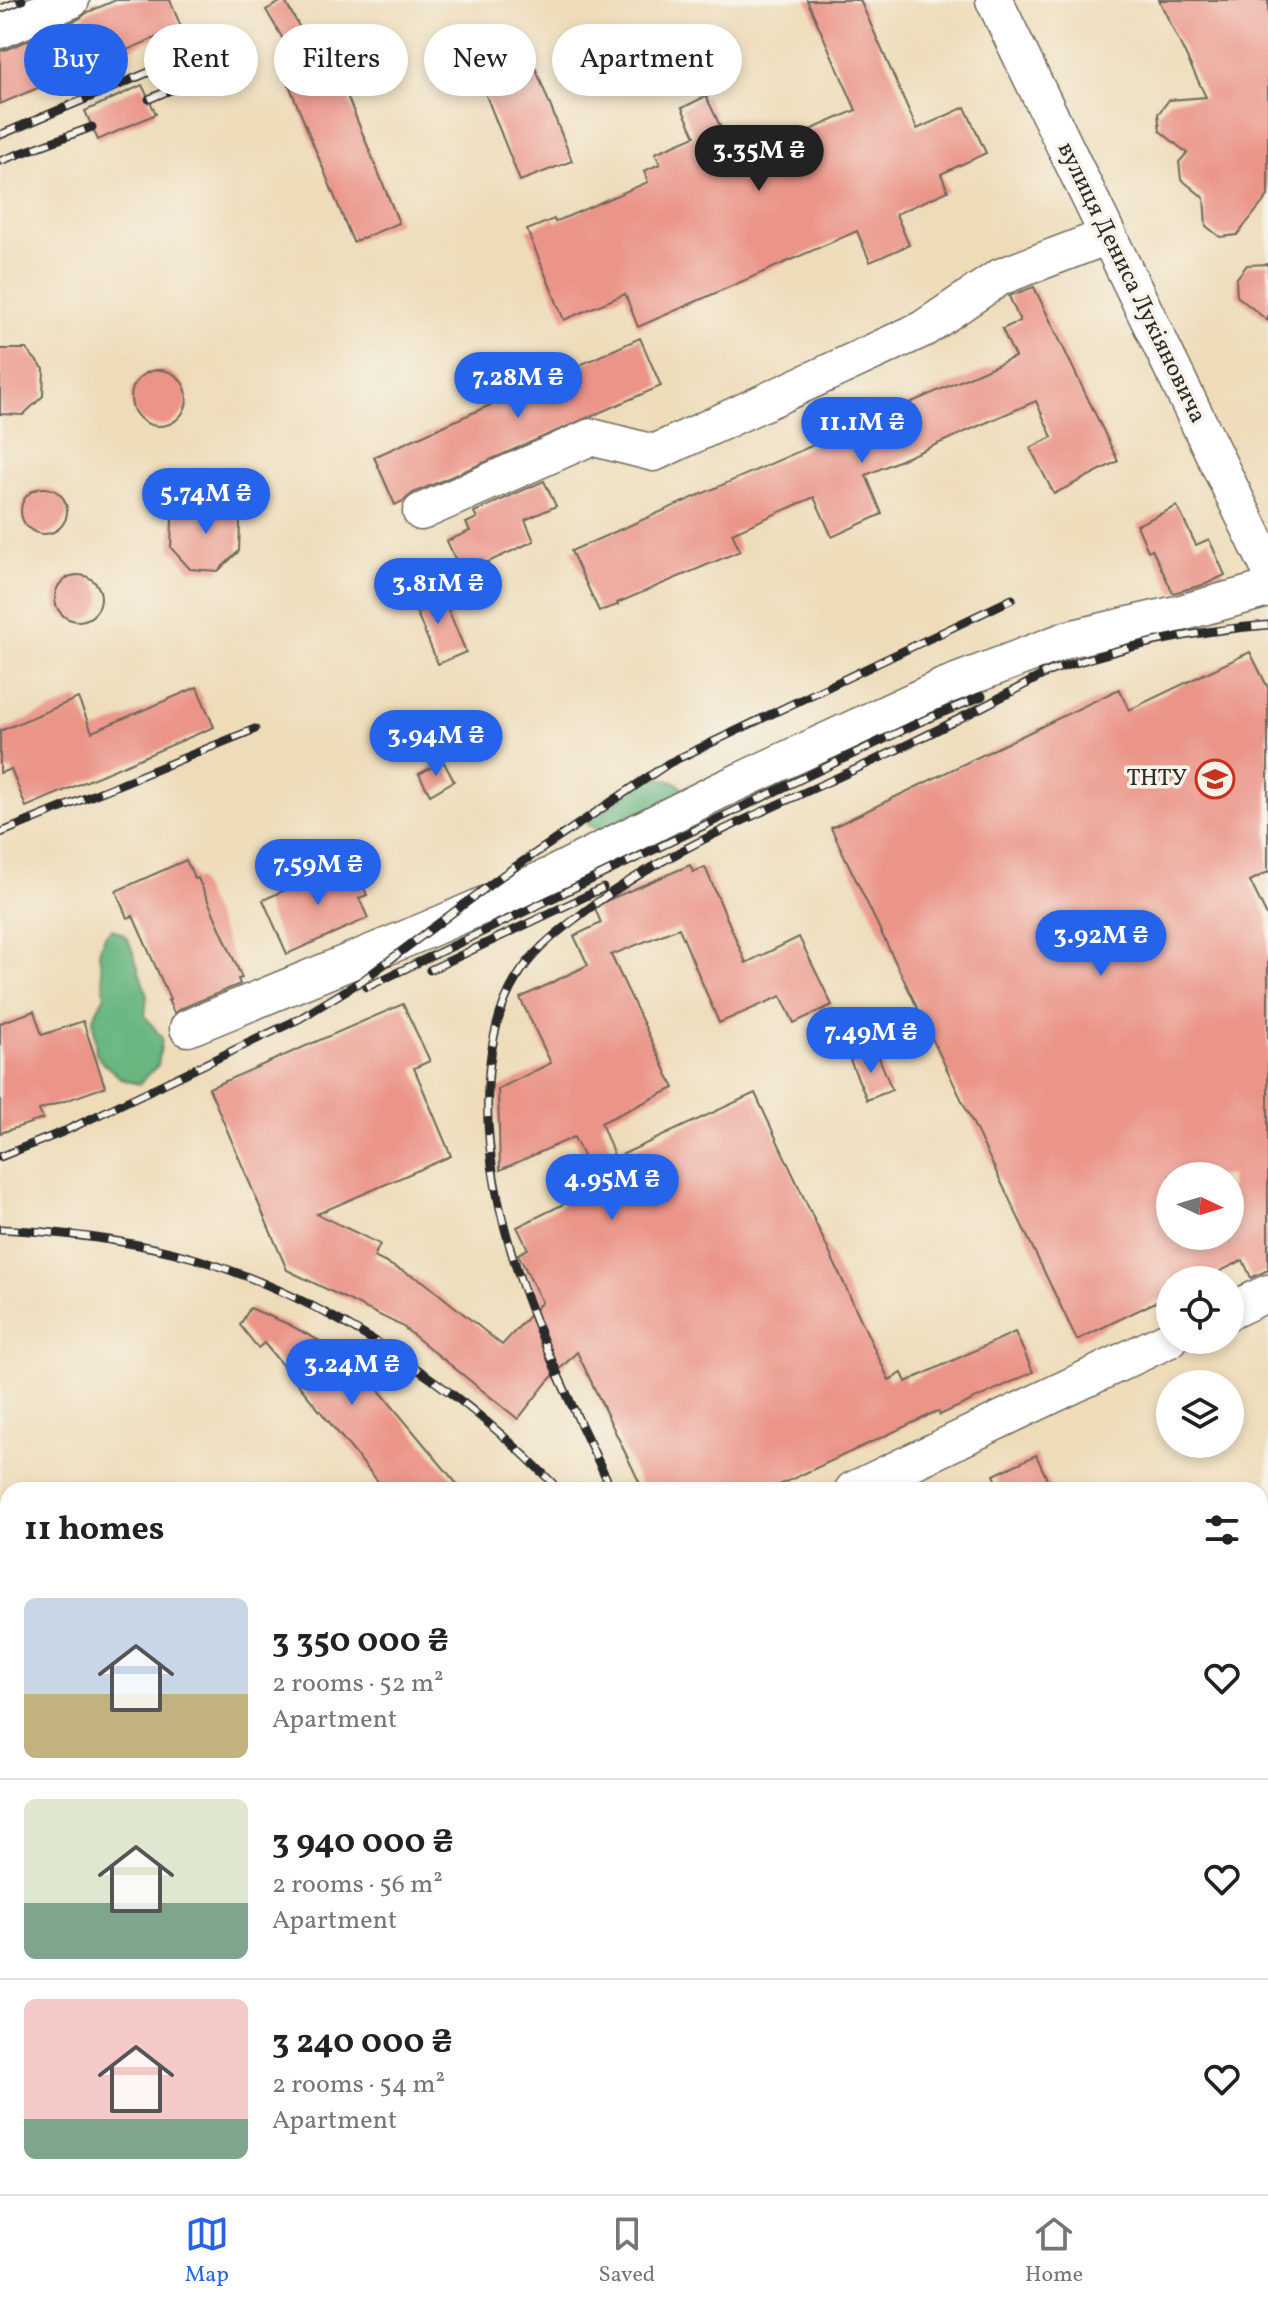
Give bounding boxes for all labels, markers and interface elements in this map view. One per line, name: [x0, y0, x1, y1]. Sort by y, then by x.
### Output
chip: Buy: [24, 24, 128, 96]
chip: Rent: [144, 24, 258, 96]
chip: Filters: [274, 24, 408, 96]
chip: New: [424, 24, 536, 96]
chip: Apartment: [552, 24, 742, 96]
pin: 3.35M ₴: [685, 125, 833, 193]
text: 3.35M ₴: [713, 133, 805, 169]
street label: вулиця Дениса Лукіяновича: [1048, 137, 1214, 429]
pin: 7.28M ₴: [444, 352, 592, 420]
text: 7.28M ₴: [472, 360, 564, 396]
pin: 11.1M ₴: [788, 397, 936, 465]
text: 11.1M ₴: [819, 405, 905, 441]
pin: 5.74M ₴: [132, 468, 280, 536]
text: 5.74M ₴: [160, 476, 252, 512]
pin: 3.81M ₴: [364, 558, 512, 626]
text: 3.81M ₴: [392, 566, 484, 602]
pin: 3.94M ₴: [362, 710, 510, 778]
text: 3.94M ₴: [388, 718, 484, 754]
school or university icon: ТНТУ: [1194, 758, 1236, 800]
place label: ТНТУ: [1127, 762, 1187, 796]
pin: 7.59M ₴: [244, 839, 392, 907]
text: 7.59M ₴: [273, 847, 363, 883]
pin: 3.92M ₴: [1027, 910, 1175, 978]
text: 3.92M ₴: [1053, 918, 1149, 954]
pin: 7.49M ₴: [797, 1007, 945, 1075]
text: 7.49M ₴: [824, 1015, 918, 1051]
pin: 4.95M ₴: [538, 1154, 686, 1222]
text: 4.95M ₴: [564, 1162, 660, 1198]
north arrow: [1156, 1162, 1244, 1250]
map controls: [1156, 1162, 1244, 1458]
button: locate: [1156, 1266, 1244, 1354]
pin: 3.24M ₴: [278, 1339, 426, 1407]
text: 3.24M ₴: [304, 1347, 400, 1383]
button: layers: [1156, 1370, 1244, 1458]
text: 11 homes: [24, 1507, 164, 1554]
icon: filters: [1200, 1508, 1244, 1552]
text: 3 350 000 ₴: [272, 1619, 449, 1666]
icon: home: [88, 1630, 184, 1726]
icon: heart: [1200, 1656, 1244, 1700]
text: 2 rooms · 52 m²: [272, 1666, 444, 1702]
text: Apartment: [272, 1702, 397, 1738]
text: 3 940 000 ₴: [272, 1820, 454, 1867]
icon: home: [88, 1831, 184, 1927]
icon: heart: [1200, 1857, 1244, 1901]
text: 2 rooms · 56 m²: [272, 1867, 443, 1903]
text: Apartment: [272, 1903, 397, 1939]
text: 3 240 000 ₴: [272, 2020, 453, 2067]
icon: home: [88, 2031, 184, 2127]
icon: heart: [1200, 2057, 1244, 2101]
text: 2 rooms · 54 m²: [272, 2067, 445, 2103]
text: Apartment: [272, 2103, 397, 2139]
tab: Map: [185, 2212, 229, 2291]
tab: Saved: [599, 2212, 655, 2291]
tab: Home: [1025, 2212, 1083, 2291]

